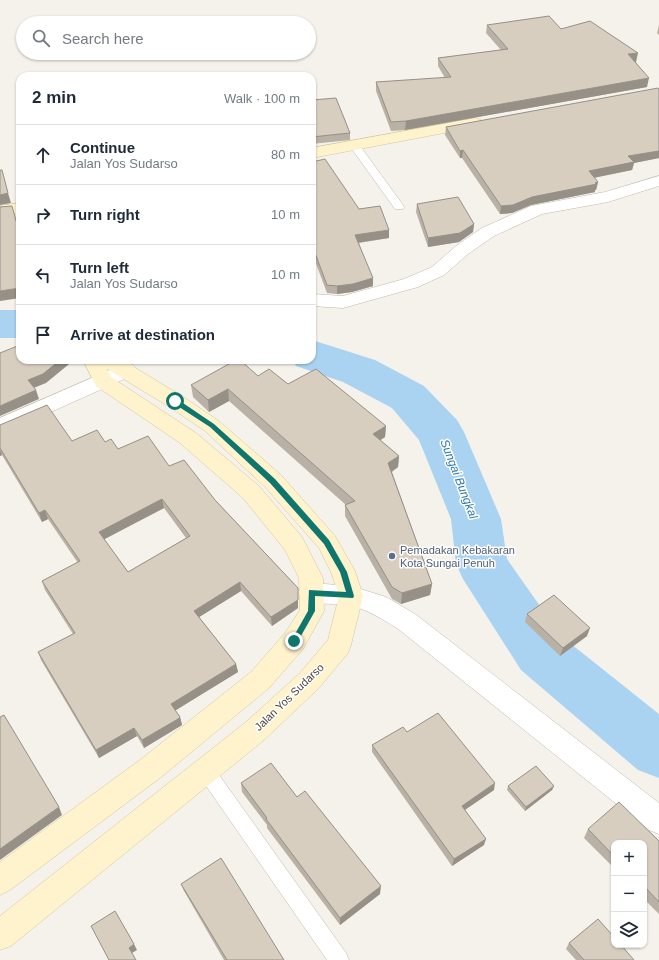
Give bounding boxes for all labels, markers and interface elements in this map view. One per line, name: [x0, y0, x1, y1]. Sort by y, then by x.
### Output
search box: [16, 16, 316, 60]
icon: search: [30, 27, 52, 49]
text: Search here: [62, 30, 144, 47]
text: 2 min: [32, 88, 76, 107]
text: Walk · 100 m: [224, 91, 300, 106]
text: Continue: [70, 139, 135, 156]
icon: ahead: [32, 144, 54, 166]
text: 80 m: [271, 147, 300, 162]
text: Jalan Yos Sudarso: [70, 156, 178, 171]
icon: right: [32, 204, 54, 226]
text: Turn right: [70, 206, 140, 223]
text: 10 m: [271, 207, 300, 222]
text: Turn left: [70, 259, 129, 276]
icon: left: [32, 264, 54, 286]
text: 10 m: [271, 267, 300, 282]
text: Jalan Yos Sudarso: [70, 276, 178, 291]
icon: arrive: [32, 324, 54, 346]
text: Arrive at destination: [70, 326, 215, 343]
route start: [166, 392, 184, 410]
water label: Sungai Bungkal: [437, 437, 481, 521]
place label: Pemadakan Kebakaran Kota Sungai Penuh: [400, 544, 515, 569]
marker: Pemadakan Kebakaran Kota Sungai Penuh: [387, 551, 397, 561]
route end: [285, 632, 303, 650]
street label: Jalan Yos Sudarso: [252, 661, 326, 733]
map controls: [611, 840, 647, 948]
button: +: [611, 840, 647, 876]
button: −: [611, 876, 647, 912]
button: layers: [611, 912, 647, 948]

